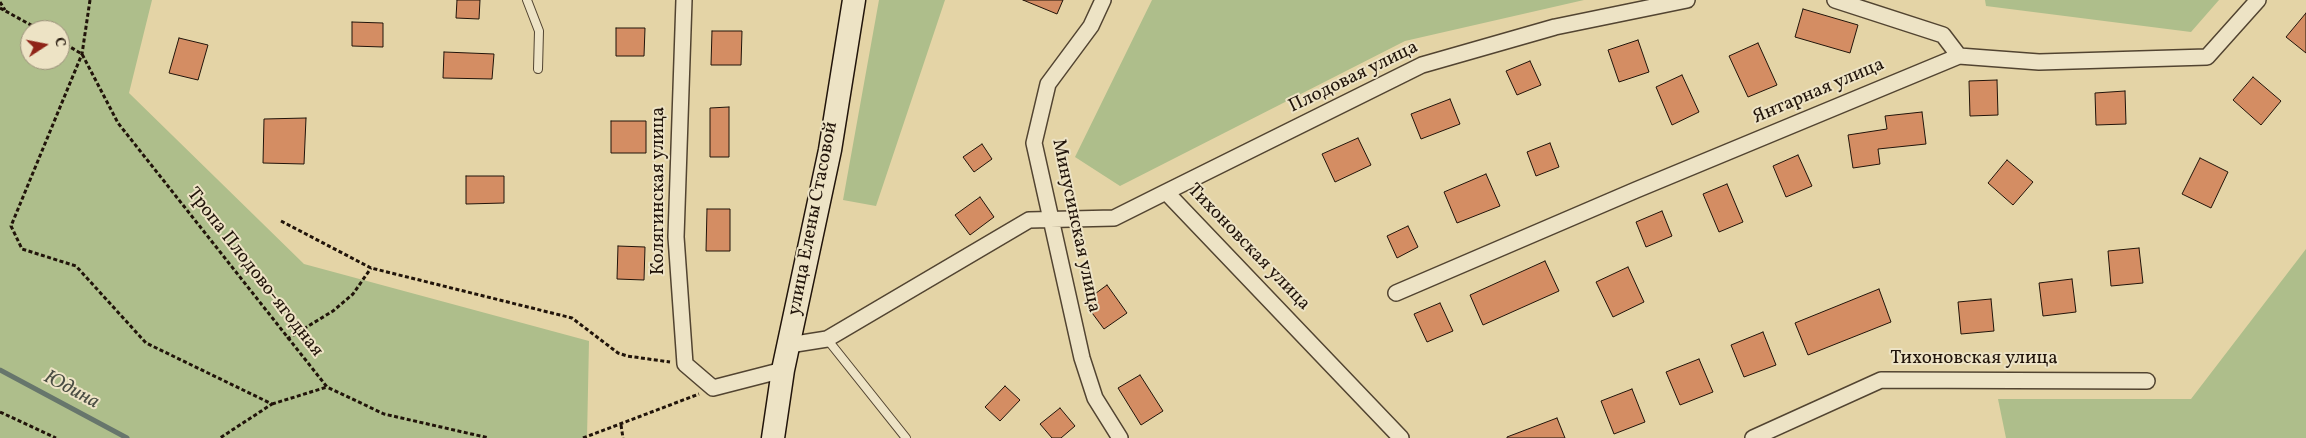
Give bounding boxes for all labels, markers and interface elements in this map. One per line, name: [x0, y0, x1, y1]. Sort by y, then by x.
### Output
north arrow: [20, 20, 70, 70]
text: С: [49, 36, 69, 48]
street label: Плодовая улица: [1286, 37, 1422, 119]
street label: Янтарная улица: [1750, 54, 1888, 130]
street label: Колягинская улица: [649, 107, 671, 275]
street label: улица Елены Стасовой: [784, 120, 844, 318]
street label: Минусинская улица: [1045, 137, 1105, 315]
street label: Тихоновская улица: [1182, 180, 1314, 316]
street label: Тропа Плодово-ягодная: [181, 184, 327, 362]
street label: Тихоновская улица: [1890, 349, 2058, 371]
water label: Юдина: [39, 366, 103, 416]

